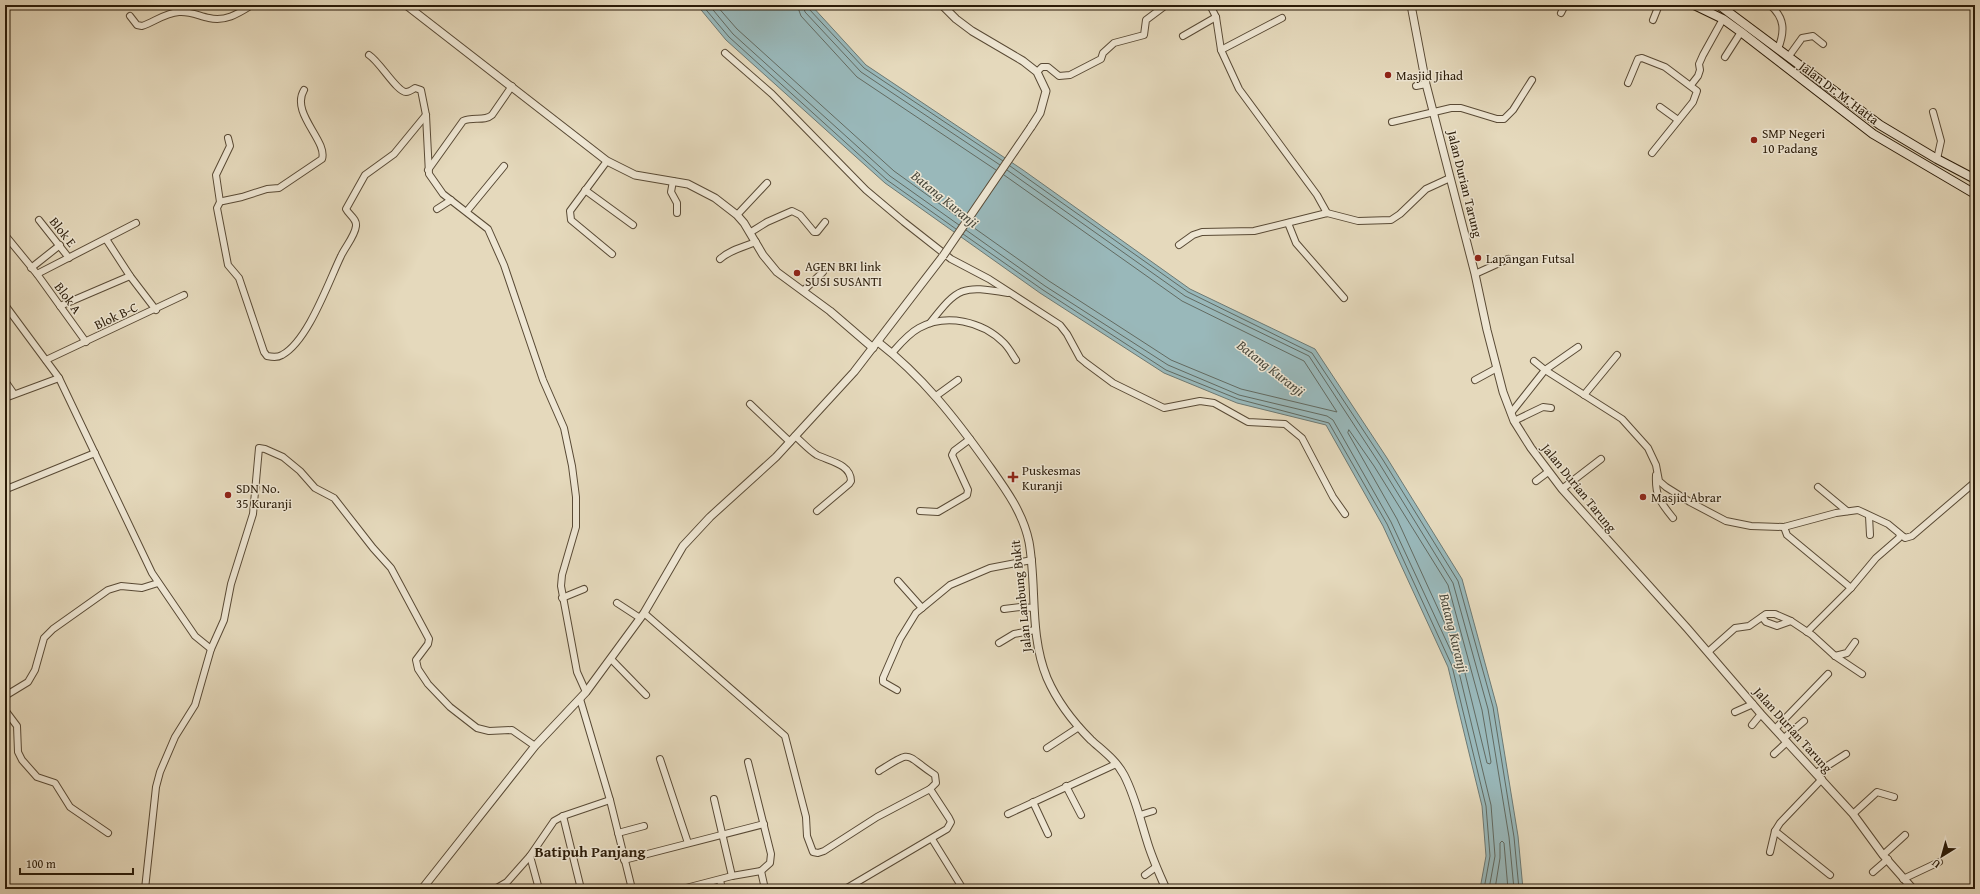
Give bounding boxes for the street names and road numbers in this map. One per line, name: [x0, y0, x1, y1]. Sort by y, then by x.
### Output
street label: Jalan Dr. M. Hatta: [1794, 56, 1883, 130]
street label: Jalan Durian Tarung: [1442, 127, 1488, 240]
street label: Blok E: [45, 213, 81, 251]
street label: Blok A: [50, 278, 86, 318]
street label: Blok B-C: [91, 298, 141, 334]
street label: Jalan Durian Tarung: [1536, 438, 1621, 537]
street label: Jalan Lambung Bukit: [1006, 538, 1037, 655]
street label: Jalan Durian Tarung: [1748, 681, 1837, 777]

